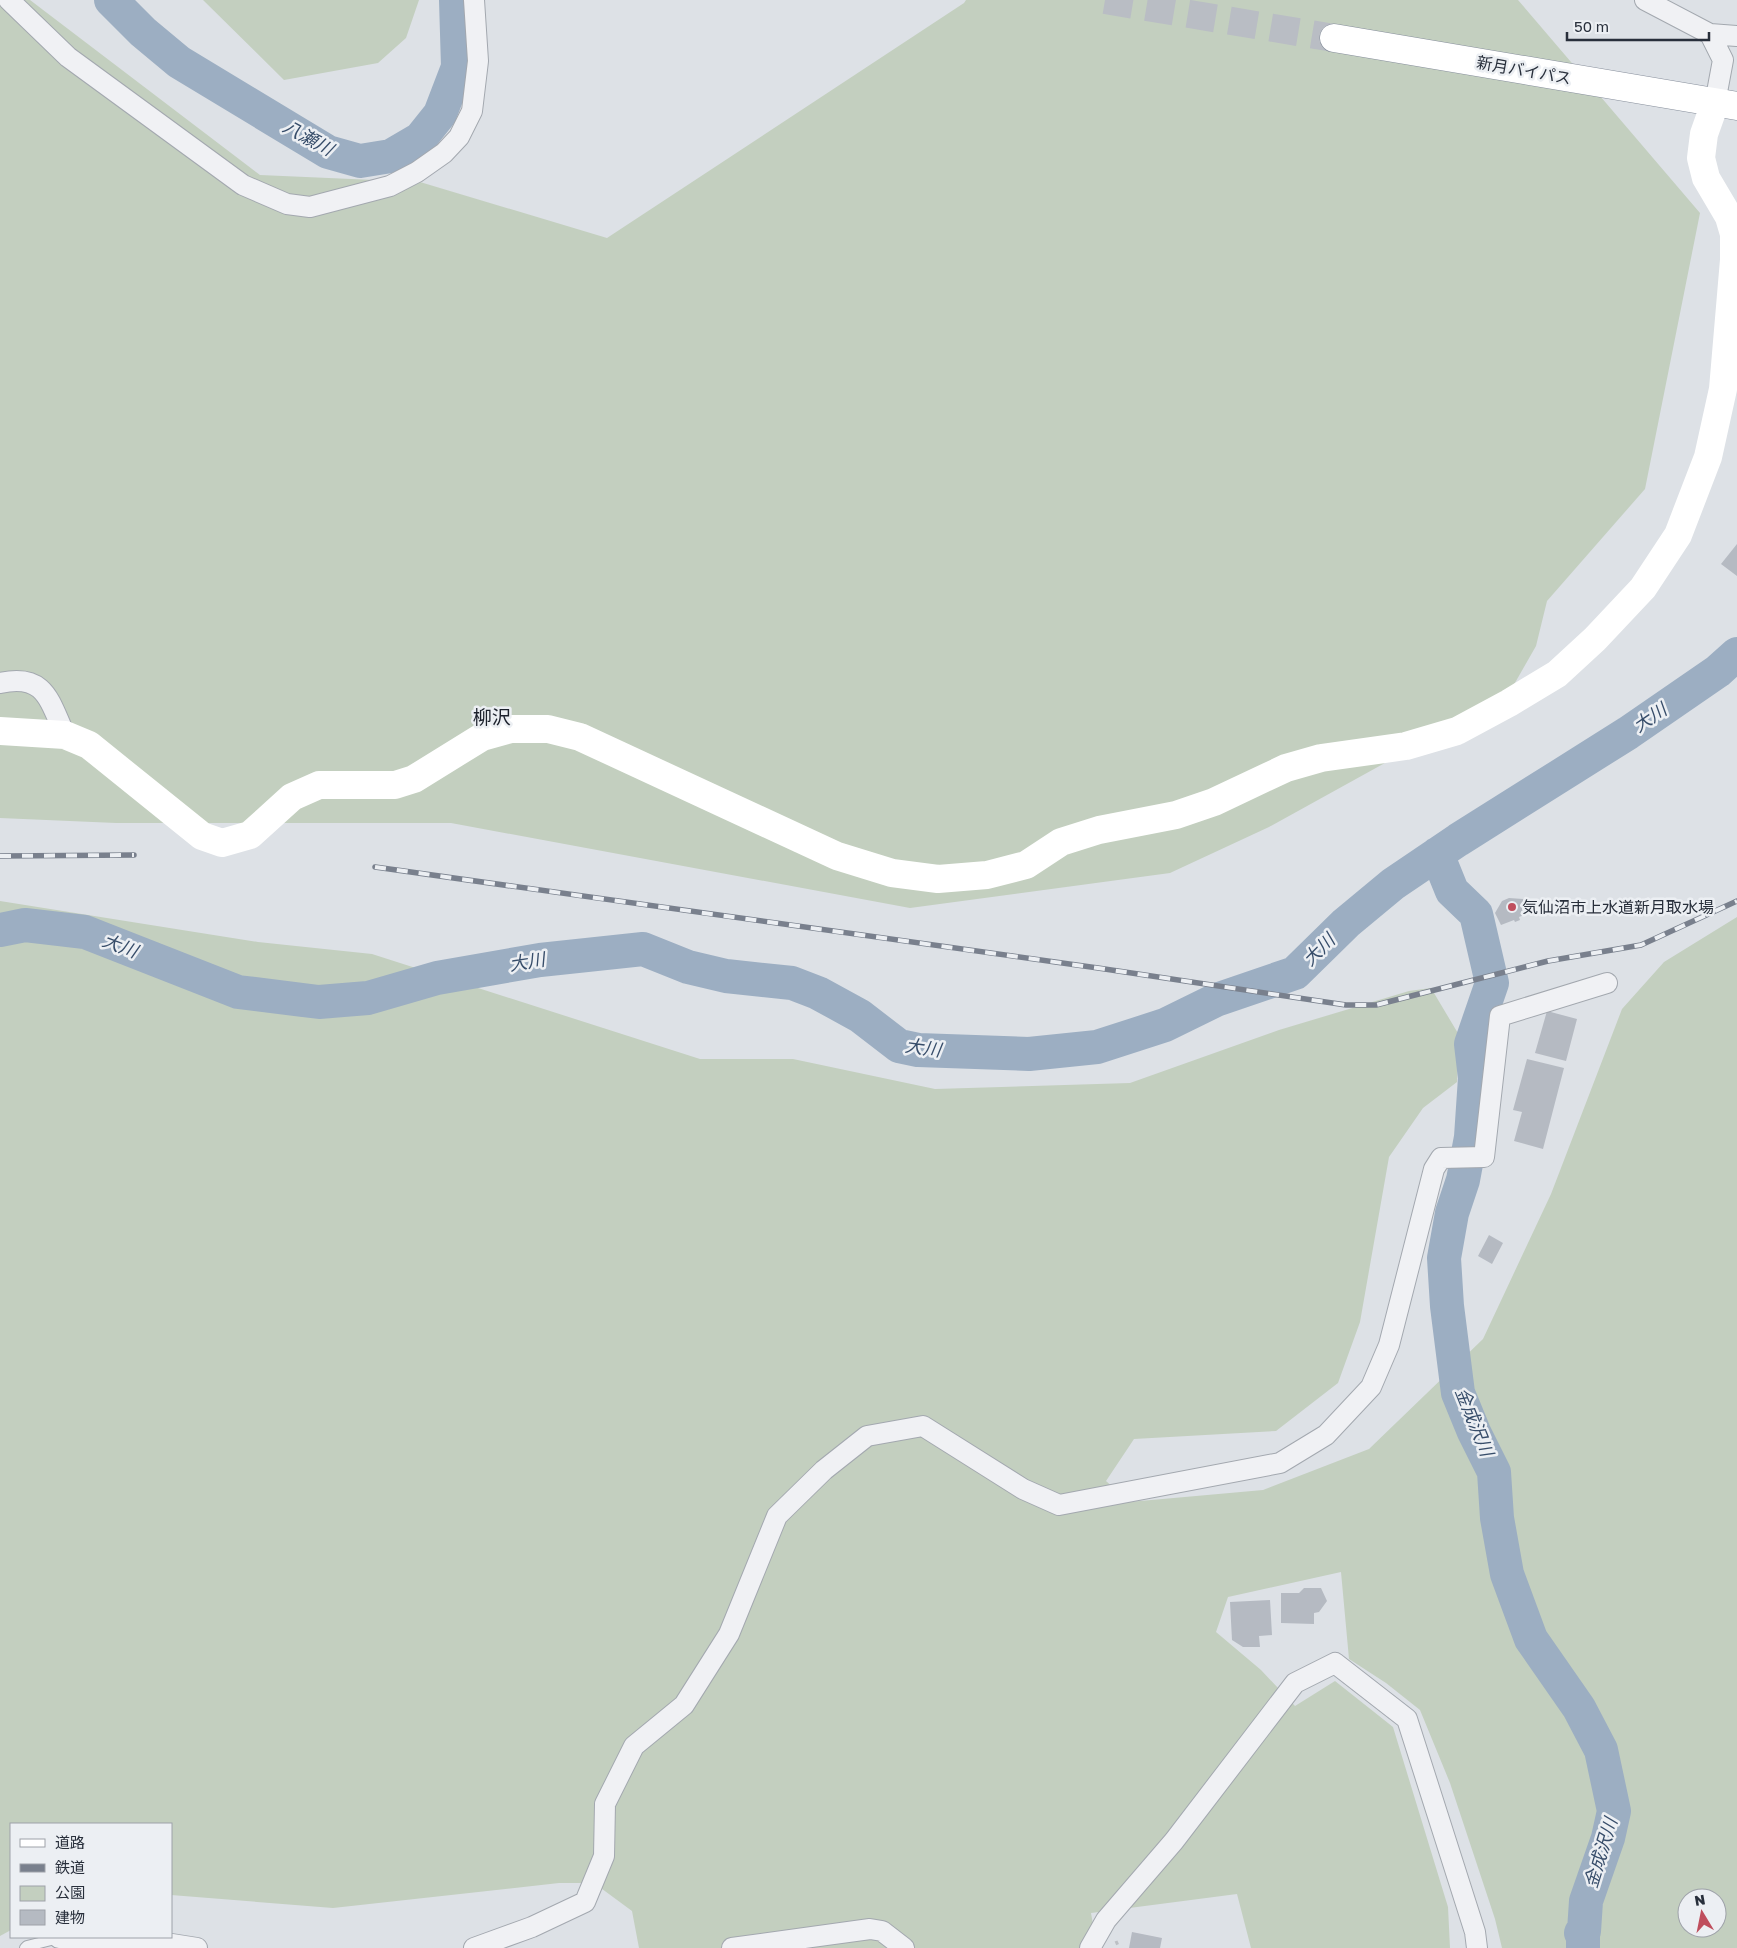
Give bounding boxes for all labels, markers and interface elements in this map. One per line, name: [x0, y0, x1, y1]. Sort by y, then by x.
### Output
scale bar: [1567, 10, 1710, 42]
text: 50 m: [1574, 17, 1609, 35]
street label: 新月バイパス: [1475, 52, 1573, 88]
water label: 八瀬川: [280, 114, 339, 161]
water label: 大川: [1628, 697, 1672, 736]
district label: 柳沢: [473, 705, 511, 728]
place label: 気仙沼市上水道新月取水場: [1522, 897, 1714, 917]
marker: 気仙沼市上水道新月取水場: [1506, 901, 1518, 913]
water label: 大川: [1298, 927, 1340, 970]
water label: 大川: [100, 928, 143, 963]
water label: 大川: [507, 947, 548, 975]
water label: 大川: [904, 1034, 944, 1061]
water label: 金成沢川: [1451, 1384, 1499, 1461]
water label: 金成沢川: [1579, 1813, 1622, 1890]
legend: [10, 1823, 172, 1938]
text: 道路: [55, 1833, 85, 1851]
text: 鉄道: [55, 1858, 85, 1876]
text: 公園: [55, 1883, 85, 1901]
north arrow: [1677, 1888, 1727, 1938]
text: N: [1693, 1890, 1706, 1909]
text: 建物: [55, 1908, 85, 1926]

